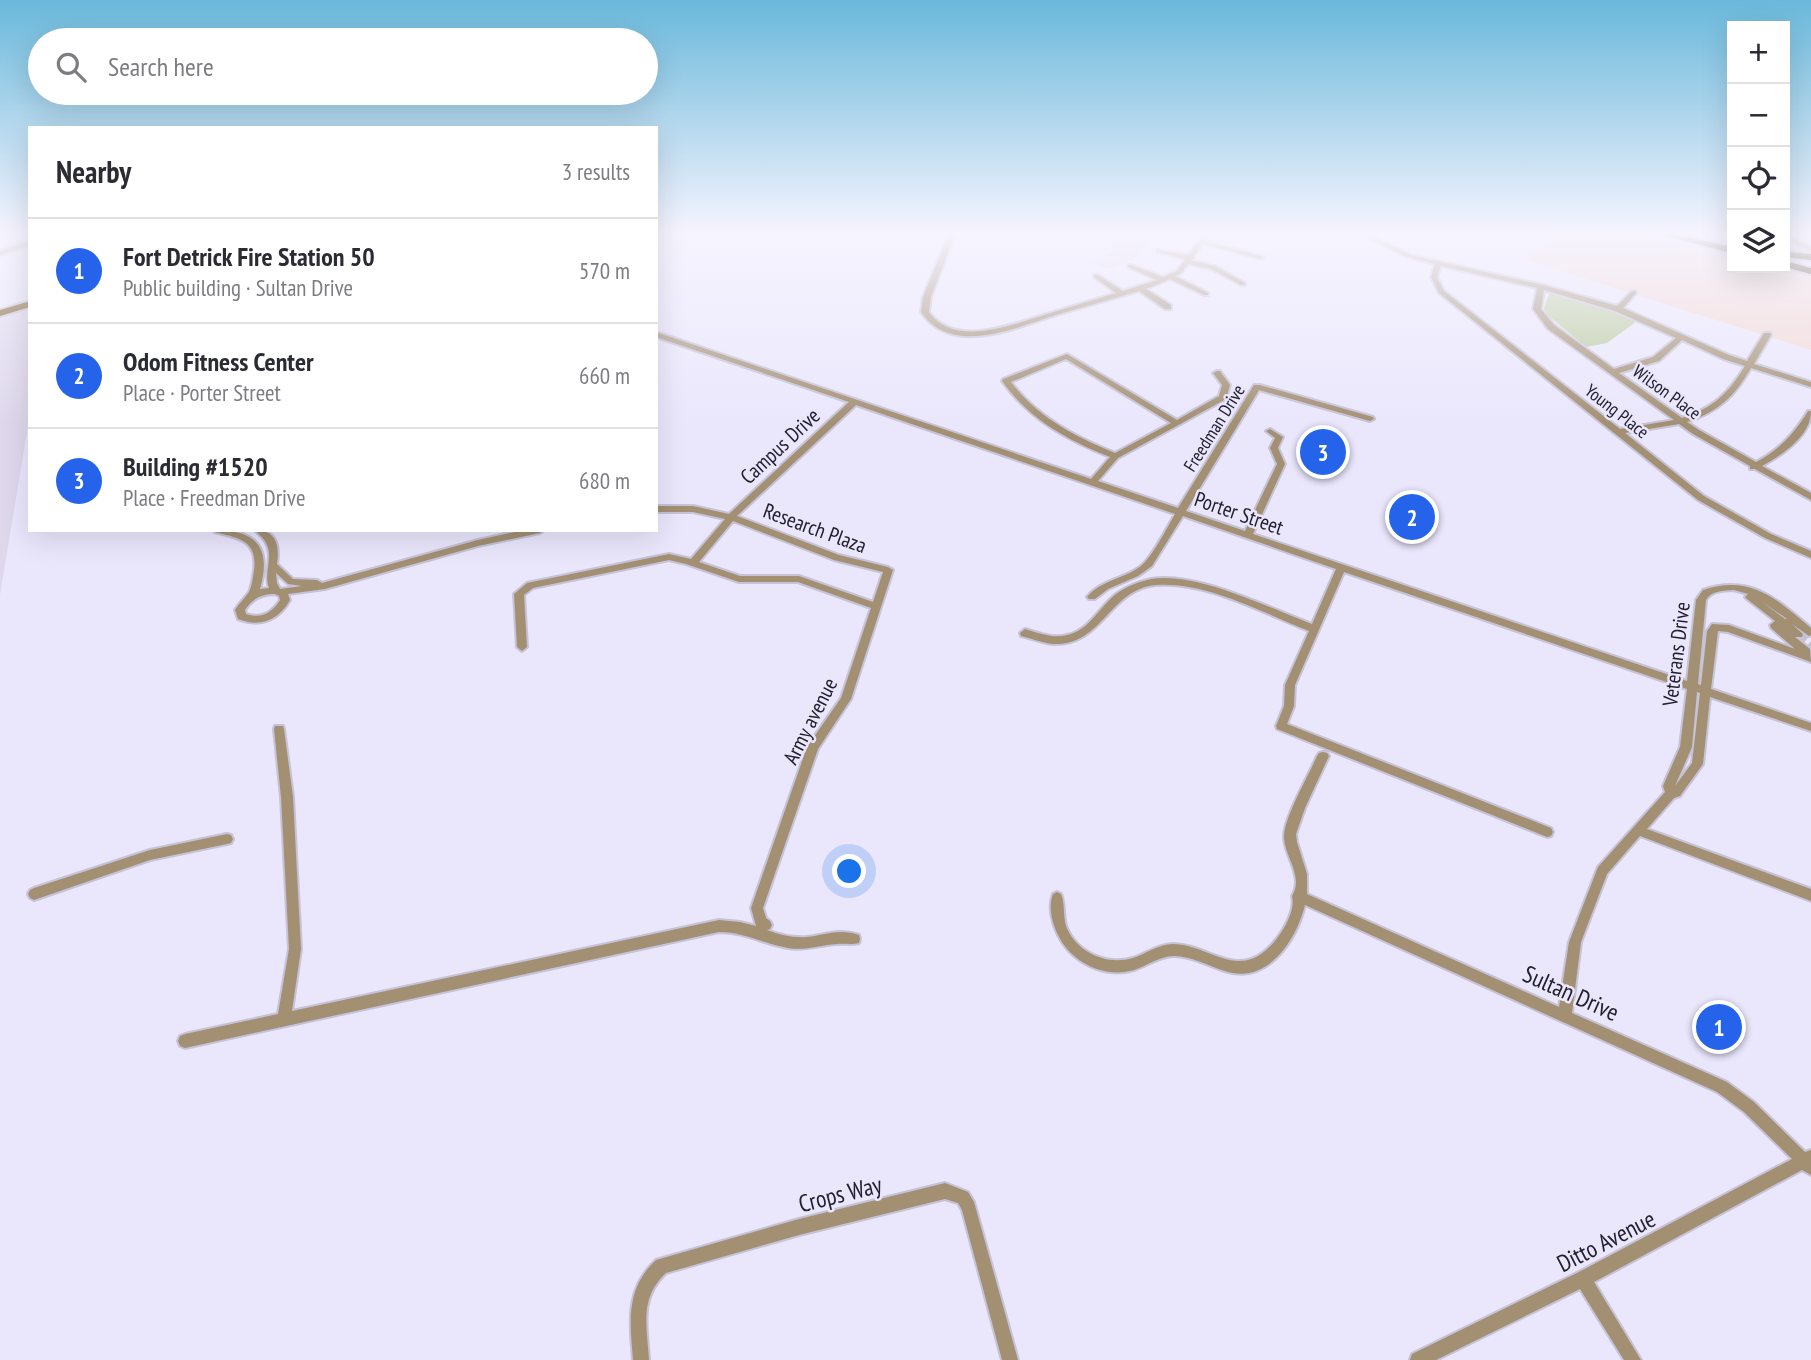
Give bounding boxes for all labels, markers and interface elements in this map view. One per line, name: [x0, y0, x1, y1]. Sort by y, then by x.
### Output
map controls: [1727, 21, 1790, 273]
button: +: [1727, 21, 1790, 84]
search box: [28, 28, 658, 105]
icon: search: [52, 48, 90, 86]
text: Search here: [108, 50, 214, 83]
button: −: [1727, 84, 1790, 147]
button: locate: [1727, 147, 1790, 210]
text: Nearby: [56, 152, 131, 191]
text: 3 results: [562, 157, 630, 186]
button: layers: [1727, 210, 1790, 273]
text: Fort Detrick Fire Station 50: [123, 240, 375, 273]
text: 1: [74, 256, 85, 285]
text: 570 m: [579, 256, 630, 285]
text: Public building · Sultan Drive: [123, 273, 353, 302]
text: Odom Fitness Center: [123, 345, 314, 378]
street label: Wilson Place: [1628, 360, 1706, 424]
text: 2: [74, 361, 85, 390]
text: 660 m: [579, 361, 630, 390]
text: Place · Porter Street: [123, 378, 281, 407]
street label: Young Place: [1580, 379, 1654, 443]
street label: Freedman Drive: [1178, 380, 1250, 476]
street label: Campus Drive: [734, 402, 826, 490]
pin: 3: [1300, 426, 1346, 478]
text: Building #1520: [123, 450, 268, 483]
text: 3: [74, 466, 85, 495]
text: 680 m: [579, 466, 630, 495]
text: Place · Freedman Drive: [123, 483, 305, 512]
street label: Porter Street: [1191, 485, 1287, 541]
pin: 2: [1389, 491, 1435, 543]
street label: Research Plaza: [760, 497, 870, 559]
street label: Veterans Drive: [1656, 600, 1696, 709]
street label: Army avenue: [777, 673, 843, 769]
your location: [832, 854, 866, 888]
street label: Sultan Drive: [1518, 958, 1624, 1028]
pin: 1: [1696, 1001, 1742, 1053]
street label: Crops Way: [795, 1169, 885, 1219]
street label: Ditto Avenue: [1552, 1203, 1660, 1279]

